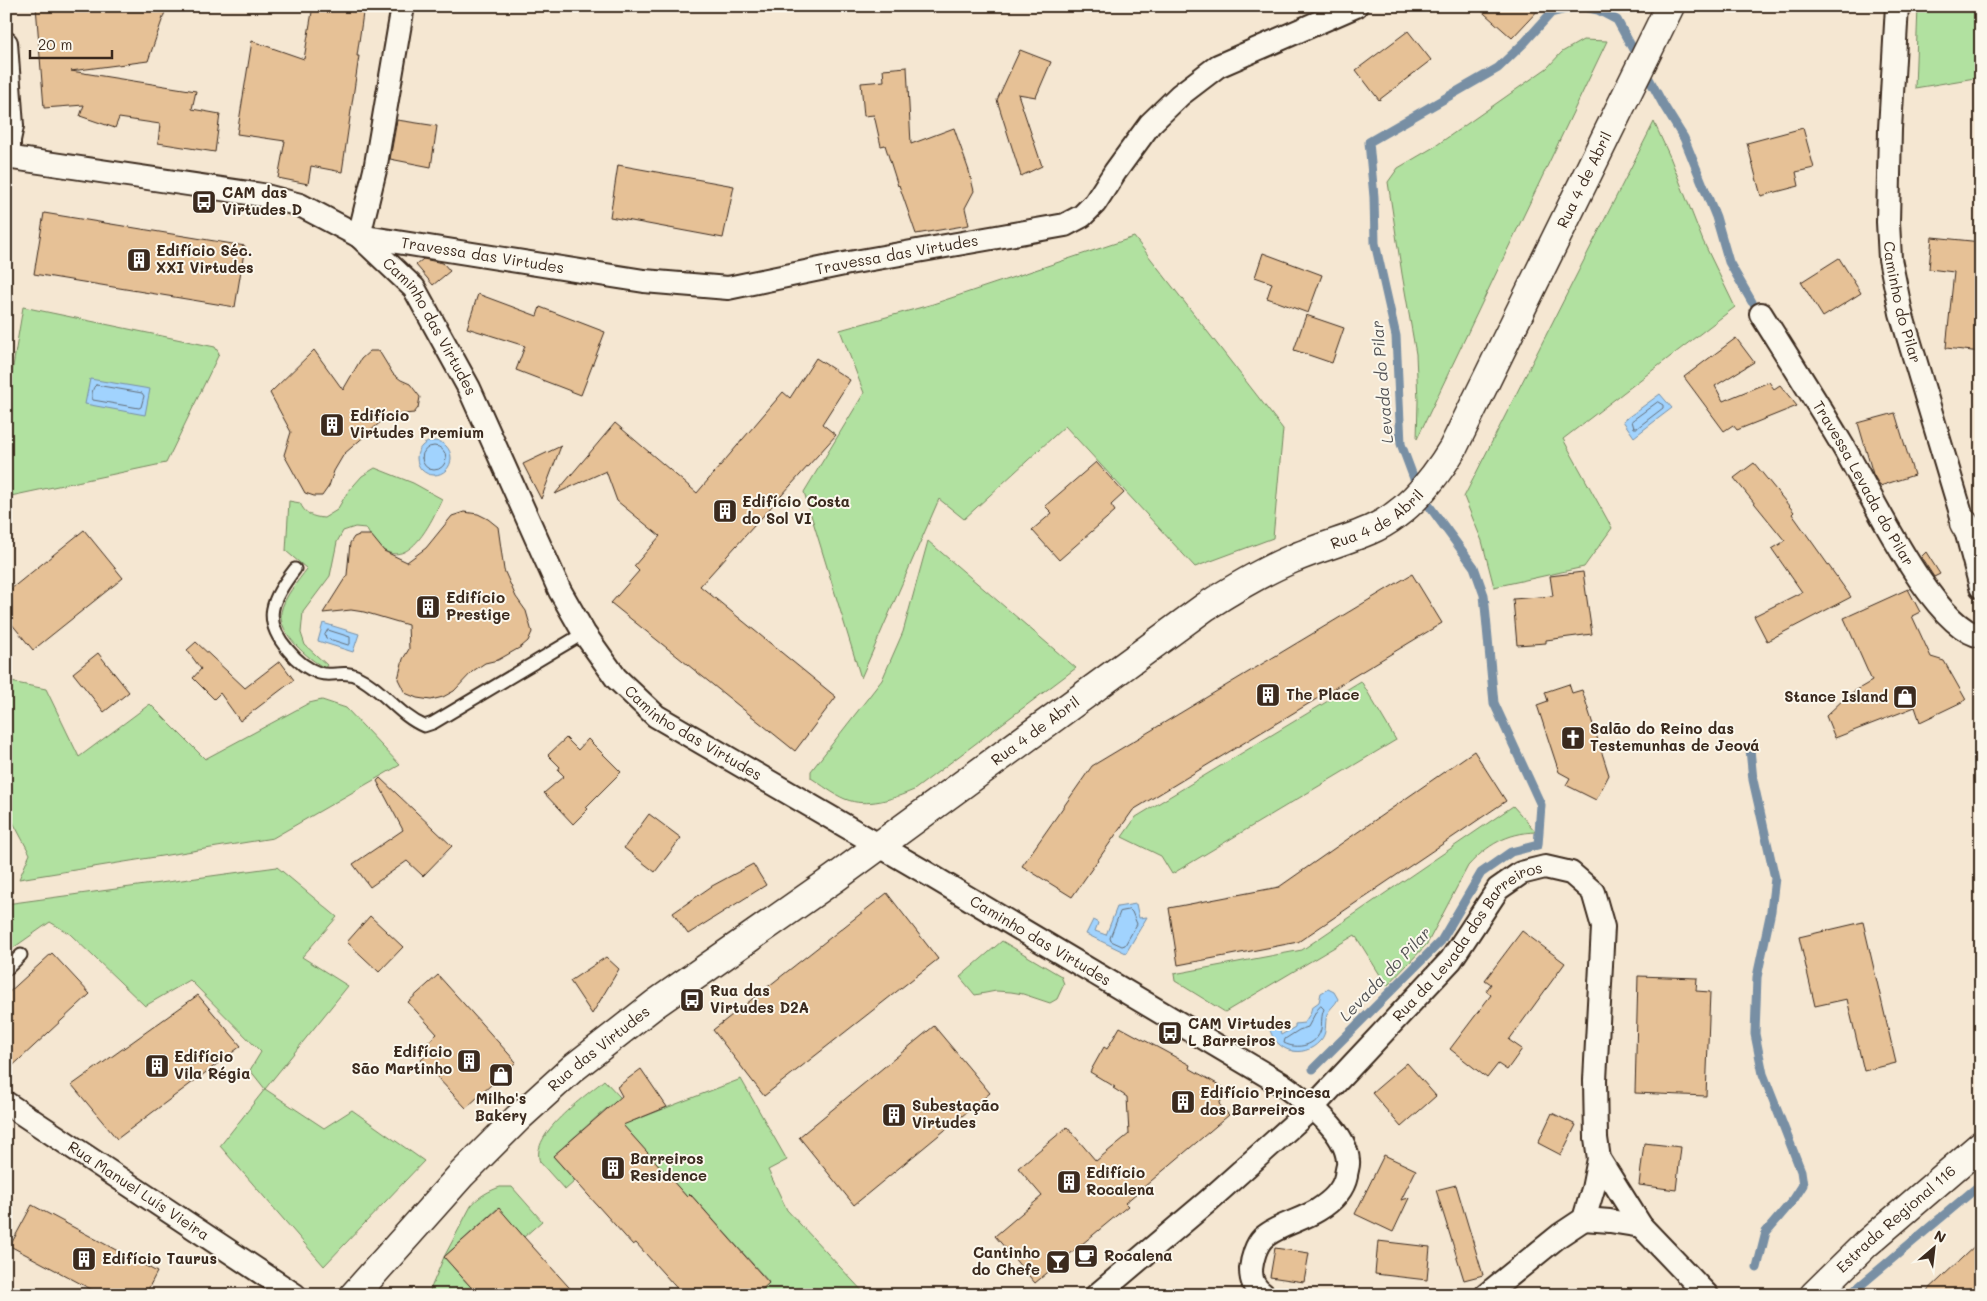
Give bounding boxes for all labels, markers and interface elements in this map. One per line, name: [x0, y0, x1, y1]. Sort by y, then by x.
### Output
scale bar: [30, 28, 112, 60]
text: 20 m: [38, 34, 72, 54]
street label: Rua 4 de Abril: [1552, 128, 1616, 231]
place label: CAM das Virtudes D: [222, 182, 302, 219]
bus stop icon: CAM das Virtudes D: [191, 189, 217, 215]
street label: Travessa das Virtudes: [814, 229, 980, 279]
street label: Travessa das Virtudes: [400, 232, 566, 277]
place label: Edifício Séc. XXI Virtudes: [156, 240, 254, 277]
street label: Caminho do Pilar: [1880, 241, 1926, 365]
building icon: Edifício Séc. XXI Virtudes: [126, 247, 152, 273]
street label: Caminho das Virtudes: [379, 253, 482, 398]
water label: Levada do Pilar: [1366, 320, 1397, 444]
street label: Travessa Levada do Pilar: [1809, 397, 1919, 569]
place label: Edifício Virtudes Premium: [350, 405, 484, 442]
building icon: Edifício Virtudes Premium: [319, 412, 345, 438]
street label: Rua 4 de Abril: [1328, 485, 1427, 553]
place label: Edifício Costa do Sol VI: [742, 491, 850, 528]
building icon: Edifício Costa do Sol VI: [712, 498, 738, 524]
place label: Edifício Prestige: [446, 587, 510, 624]
building icon: Edifício Prestige: [415, 594, 441, 620]
street label: Caminho das Virtudes: [621, 680, 766, 784]
building icon: The Place: [1255, 682, 1281, 708]
place label: The Place: [1286, 684, 1359, 704]
shop icon: Stance Island: [1892, 684, 1918, 710]
place label: Stance Island: [1784, 686, 1888, 706]
street label: Rua 4 de Abril: [987, 691, 1083, 769]
place label: Salão do Reino das Testemunhas de Jeová: [1590, 718, 1759, 755]
church icon: Salão do Reino das Testemunhas de Jeová: [1560, 725, 1586, 751]
street label: Rua da Levada dos Barreiros: [1388, 857, 1544, 1025]
street label: Caminho das Virtudes: [967, 890, 1115, 990]
water label: Levada do Pilar: [1334, 922, 1435, 1025]
place label: Rua das Virtudes D2A: [710, 980, 809, 1017]
bus stop icon: Rua das Virtudes D2A: [679, 987, 705, 1013]
street label: Rua das Virtudes: [543, 1001, 654, 1095]
place label: CAM Virtudes L Barreiros: [1188, 1013, 1291, 1050]
bus stop icon: CAM Virtudes L Barreiros: [1157, 1020, 1183, 1046]
place label: Edifício São Martinho: [352, 1041, 452, 1078]
place label: Edifício Vila Régia: [174, 1046, 251, 1083]
building icon: Edifício São Martinho: [456, 1048, 482, 1074]
building icon: Edifício Vila Régia: [144, 1053, 170, 1079]
shop icon: Milho's Bakery: [488, 1062, 514, 1088]
place label: Edifício Princesa dos Barreiros: [1200, 1082, 1331, 1119]
place label: Milho's Bakery: [475, 1088, 527, 1125]
building icon: Edifício Princesa dos Barreiros: [1170, 1089, 1196, 1115]
place label: Subestação Virtudes: [912, 1095, 999, 1132]
building icon: Subestação Virtudes: [881, 1102, 907, 1128]
street label: Rua Manuel Luís Vieira: [64, 1136, 214, 1244]
place label: Barreiros Residence: [630, 1148, 707, 1185]
building icon: Barreiros Residence: [600, 1155, 626, 1181]
street label: Estrada Regional 116: [1832, 1160, 1960, 1277]
place label: Edifício Rocalena: [1086, 1162, 1154, 1199]
building icon: Edifício Rocalena: [1056, 1169, 1082, 1195]
north arrow: [1910, 1224, 1960, 1274]
text: N: [1931, 1225, 1949, 1247]
place label: Cantinho do Chefe: [972, 1242, 1040, 1279]
cafe icon: Rocalena: [1073, 1243, 1099, 1269]
place label: Rocalena: [1104, 1245, 1172, 1265]
building icon: Edifício Taurus: [71, 1246, 97, 1272]
place label: Edifício Taurus: [102, 1248, 217, 1268]
bar icon: Cantinho do Chefe: [1045, 1249, 1071, 1275]

